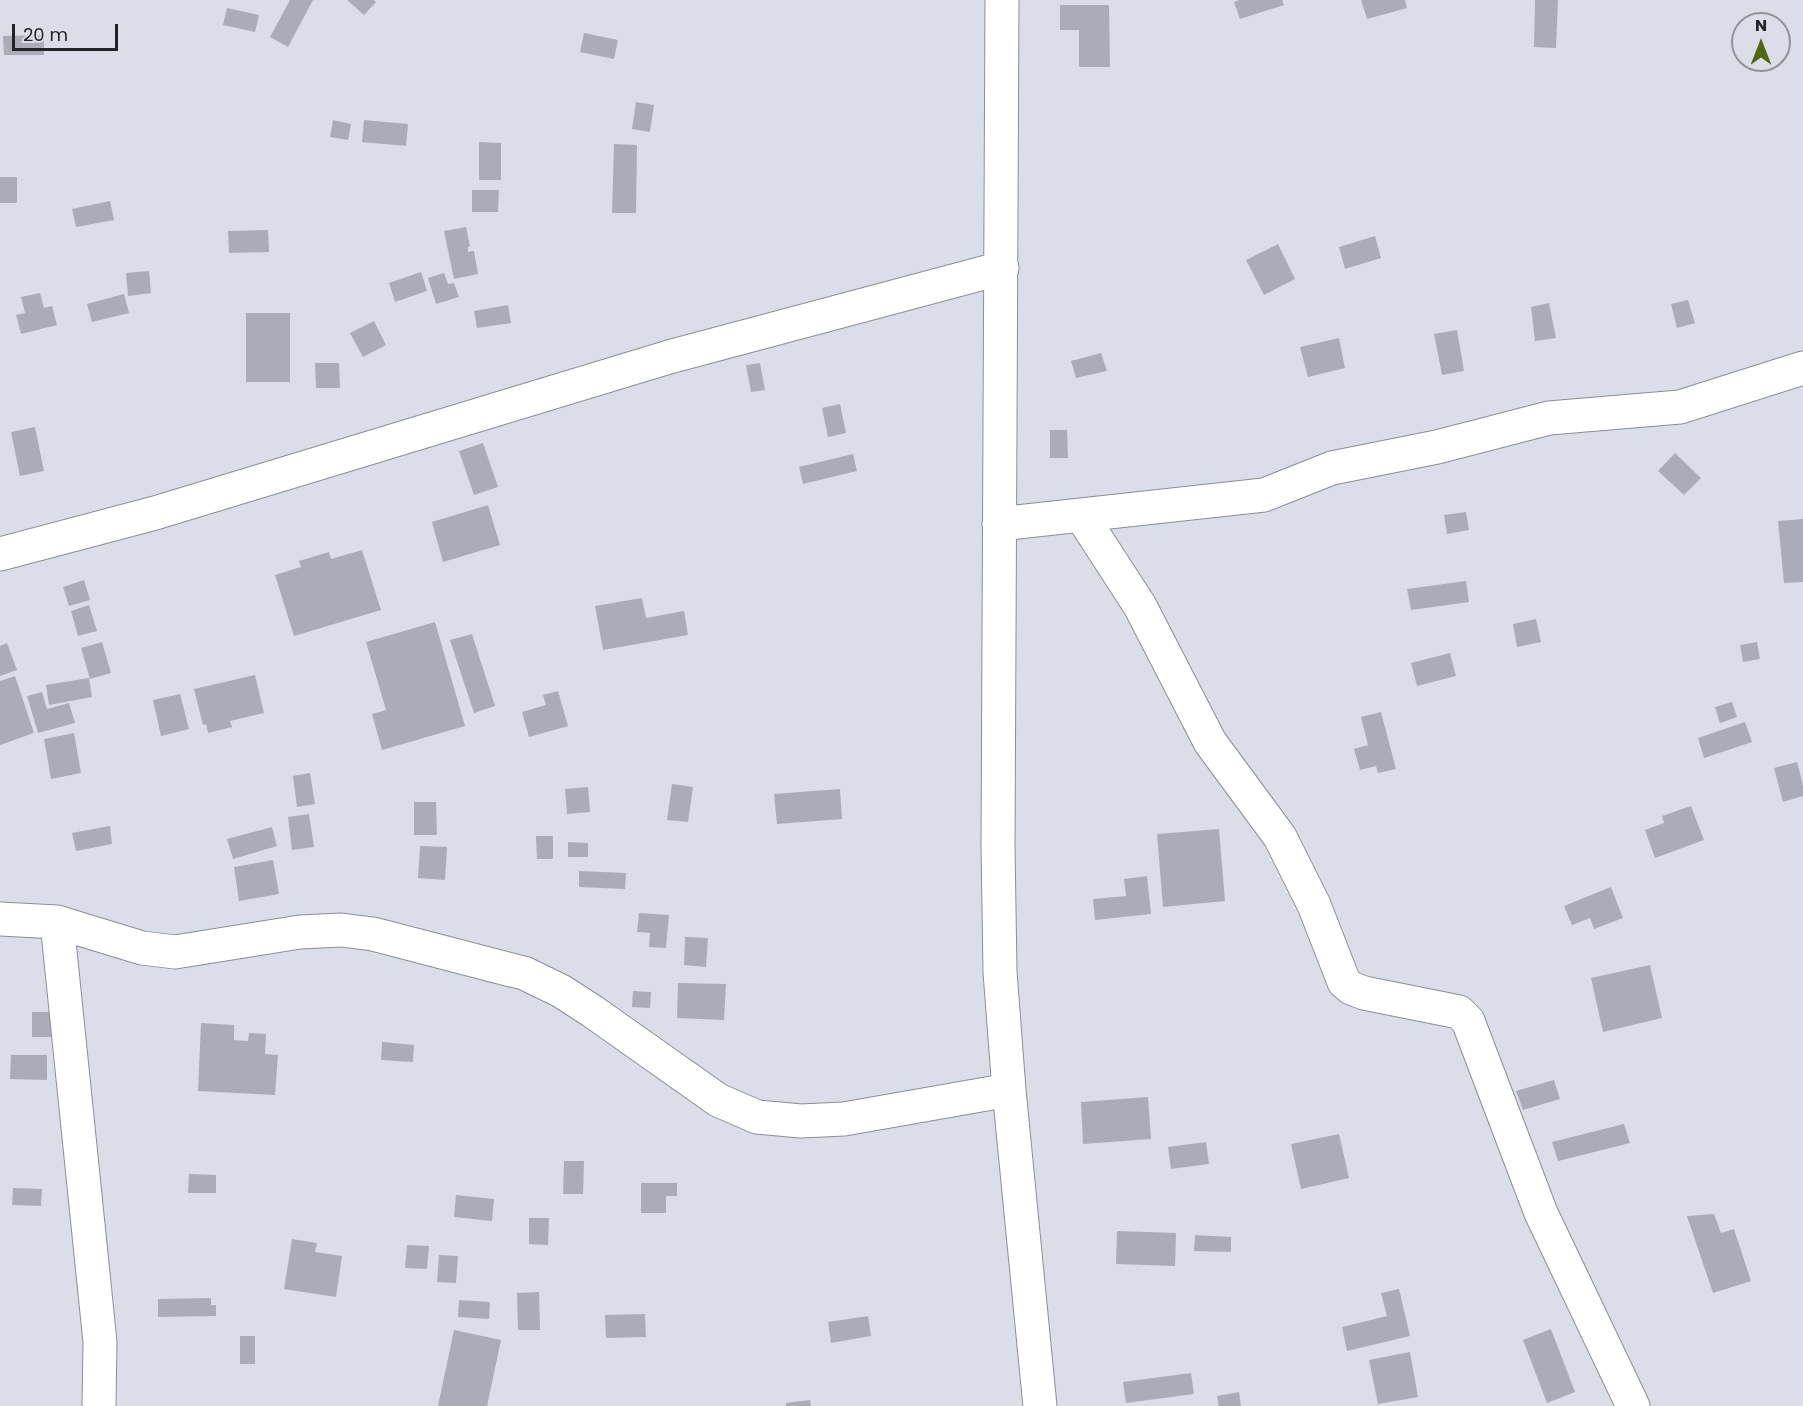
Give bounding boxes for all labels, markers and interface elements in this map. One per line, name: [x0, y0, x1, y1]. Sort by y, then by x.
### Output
scale bar: [15, 12, 122, 50]
north arrow: [1731, 12, 1791, 72]
text: N: [1755, 14, 1767, 37]
text: 20 m: [23, 22, 68, 47]

